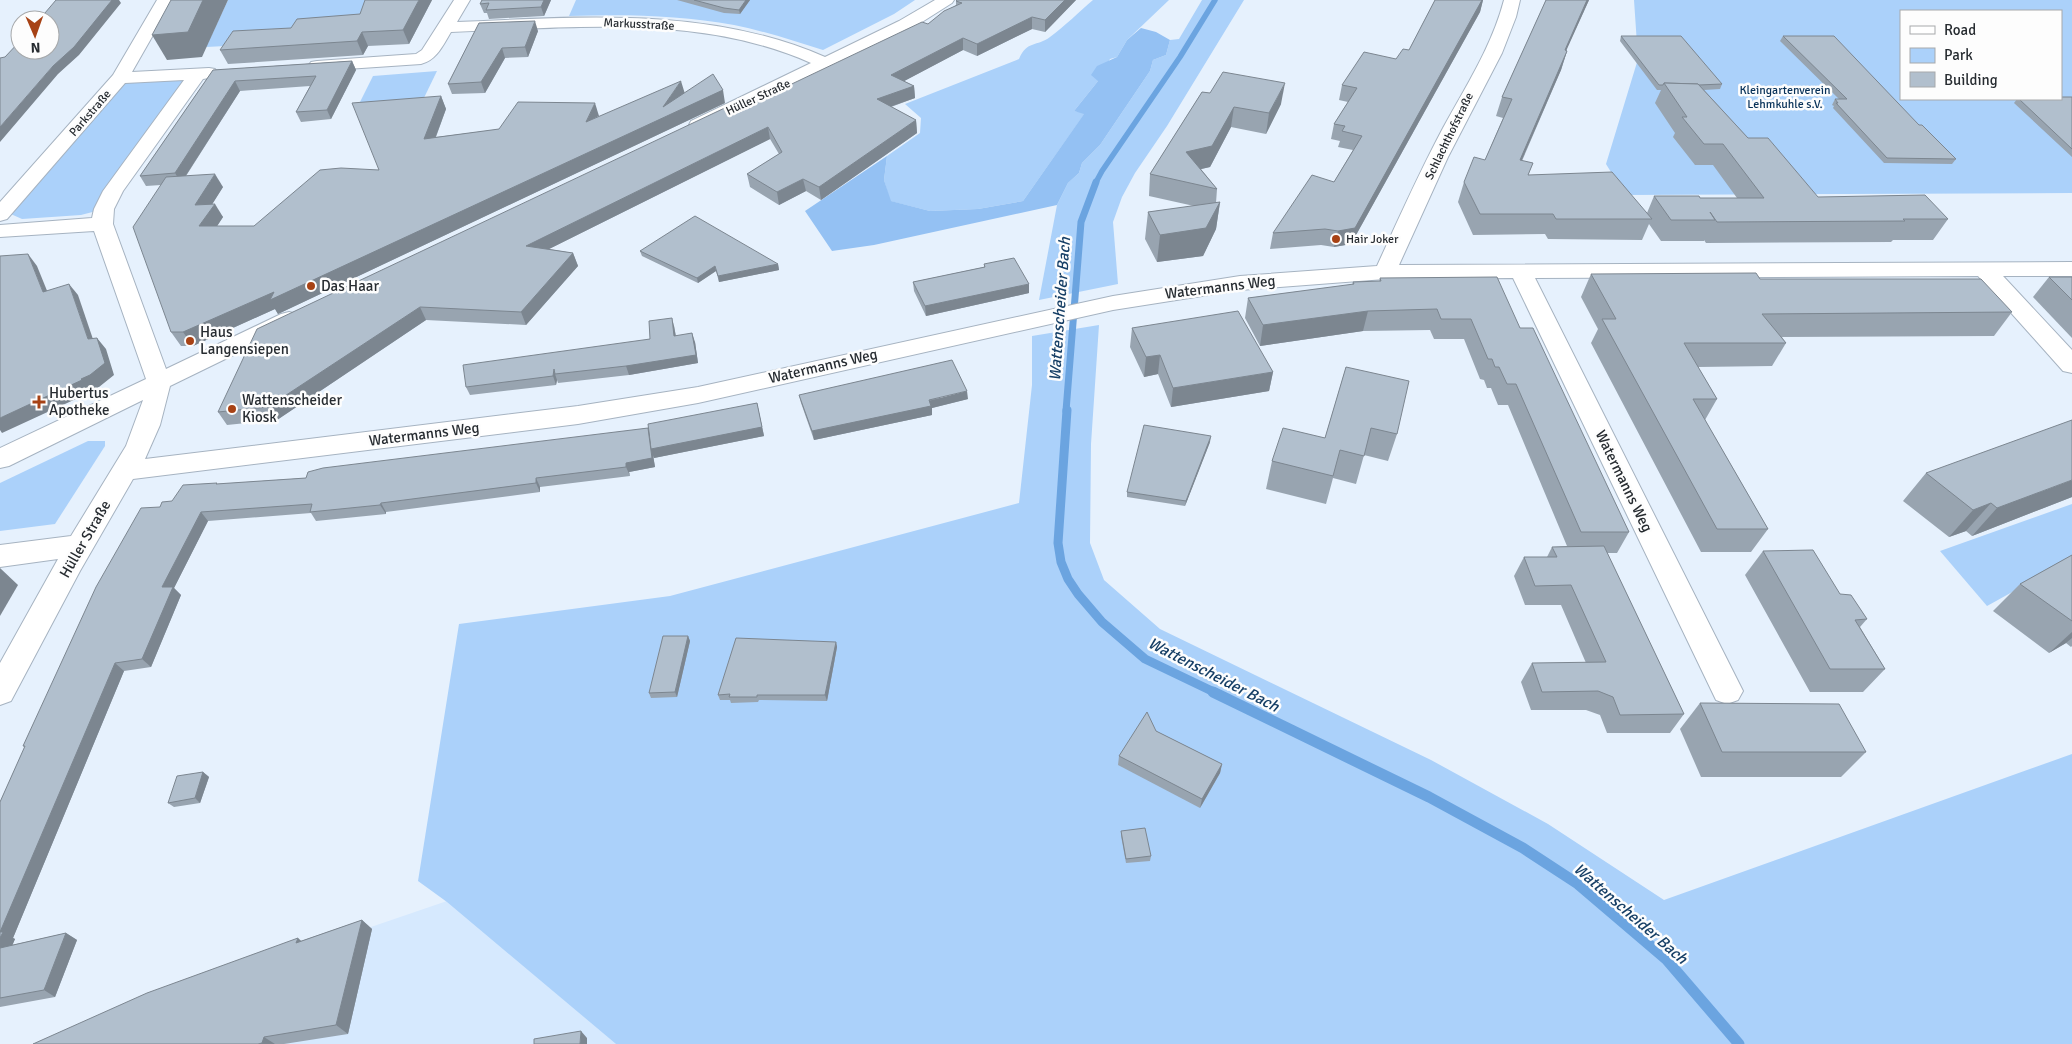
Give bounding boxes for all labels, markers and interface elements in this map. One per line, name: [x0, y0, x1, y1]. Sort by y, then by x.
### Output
north arrow: [10, 10, 60, 60]
legend: [1900, 10, 2062, 100]
street label: Markusstraße: [603, 15, 675, 34]
text: Road: [1944, 21, 1976, 39]
text: N: [30, 39, 41, 56]
text: Park: [1944, 46, 1973, 64]
text: Building: [1944, 71, 1998, 89]
street label: Hüller Straße: [724, 76, 793, 119]
park label: Kleingartenverein Lehmkuhle s.V.: [1739, 83, 1831, 112]
street label: Parkstraße: [66, 87, 115, 140]
street label: Schlachthofstraße: [1422, 90, 1477, 182]
place label: Hair Joker: [1346, 232, 1399, 247]
marker: Hair Joker: [1330, 233, 1342, 245]
water label: Wattenscheider Bach: [1045, 235, 1075, 382]
street label: Watermanns Weg: [1164, 271, 1276, 303]
place label: Das Haar: [321, 277, 379, 295]
marker: Das Haar: [305, 280, 317, 292]
place label: Haus Langensiepen: [200, 323, 289, 358]
marker: Haus Langensiepen: [184, 335, 196, 347]
street label: Watermanns Weg: [767, 345, 879, 387]
place label: Hubertus Apotheke: [49, 384, 109, 419]
place label: Wattenscheider Kiosk: [242, 391, 343, 426]
marker: Hubertus Apotheke: [33, 396, 45, 408]
marker: Wattenscheider Kiosk: [226, 403, 238, 415]
street label: Watermanns Weg: [368, 418, 480, 450]
street label: Watermanns Weg: [1592, 427, 1656, 535]
street label: Hüller Straße: [56, 497, 114, 581]
water label: Wattenscheider Bach: [1145, 633, 1283, 717]
water label: Wattenscheider Bach: [1569, 859, 1692, 969]

